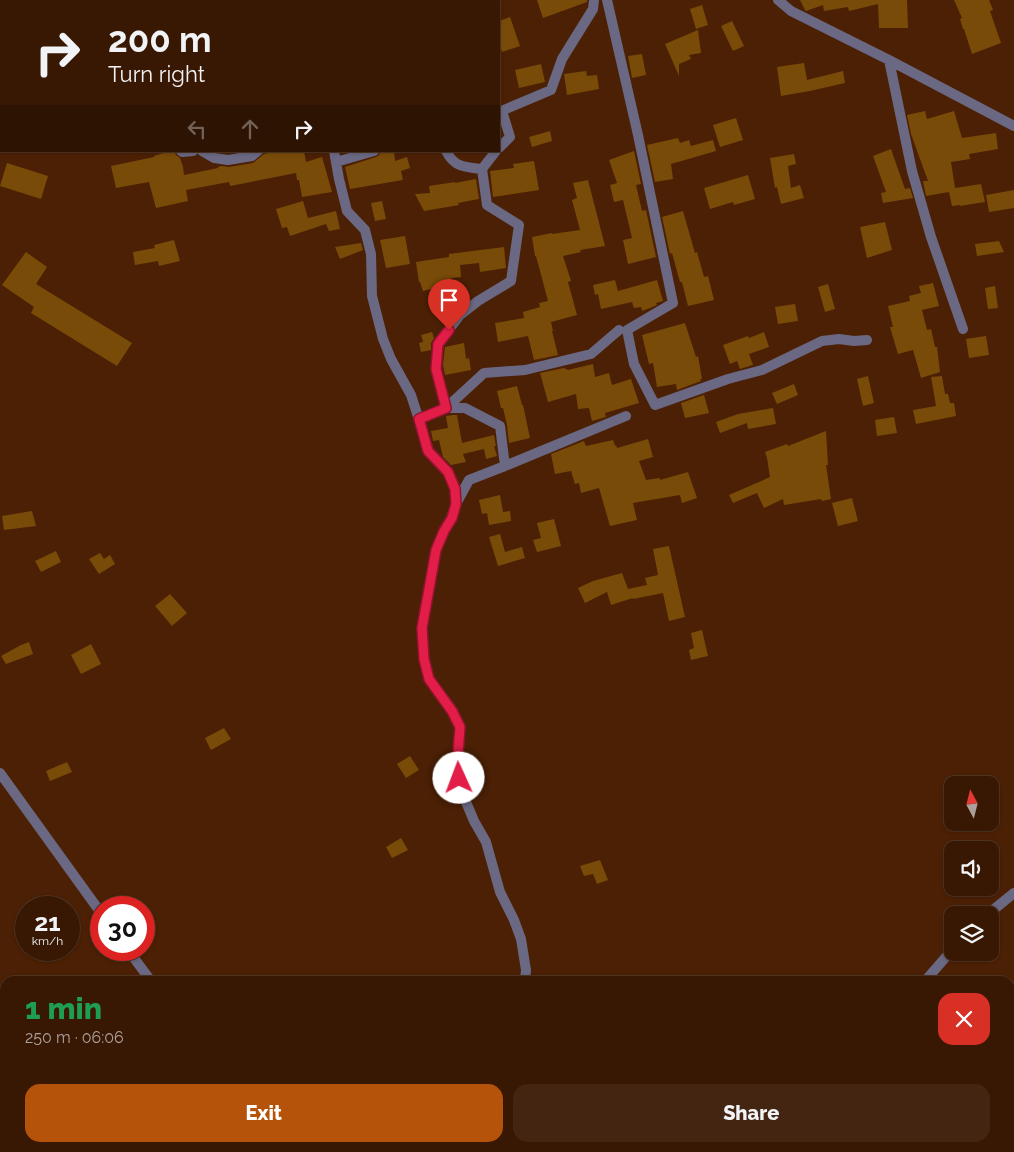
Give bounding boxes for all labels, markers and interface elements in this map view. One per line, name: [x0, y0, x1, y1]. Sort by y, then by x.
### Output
text: 200 m: [108, 19, 212, 60]
icon: right: [25, 20, 90, 85]
text: Turn right: [108, 61, 205, 87]
icon: left: [183, 115, 211, 143]
icon: ahead: [236, 115, 264, 143]
icon: right: [289, 115, 317, 143]
pin: [428, 279, 470, 330]
icon: arrive: [435, 286, 463, 314]
position arrow: [432, 751, 484, 803]
north arrow: [944, 776, 999, 831]
map controls: [944, 776, 999, 961]
button: sound: [944, 841, 999, 896]
speed limit sign: 30: [90, 896, 155, 961]
button: layers: [944, 906, 999, 961]
text: 21: [34, 907, 61, 937]
text: km/h: [32, 934, 63, 948]
text: 1 min: [25, 991, 102, 1026]
button: close: [938, 993, 990, 1045]
text: 250 m · 06:06: [25, 1028, 124, 1047]
button: Exit: [25, 1084, 503, 1142]
button: Share: [513, 1084, 990, 1142]

